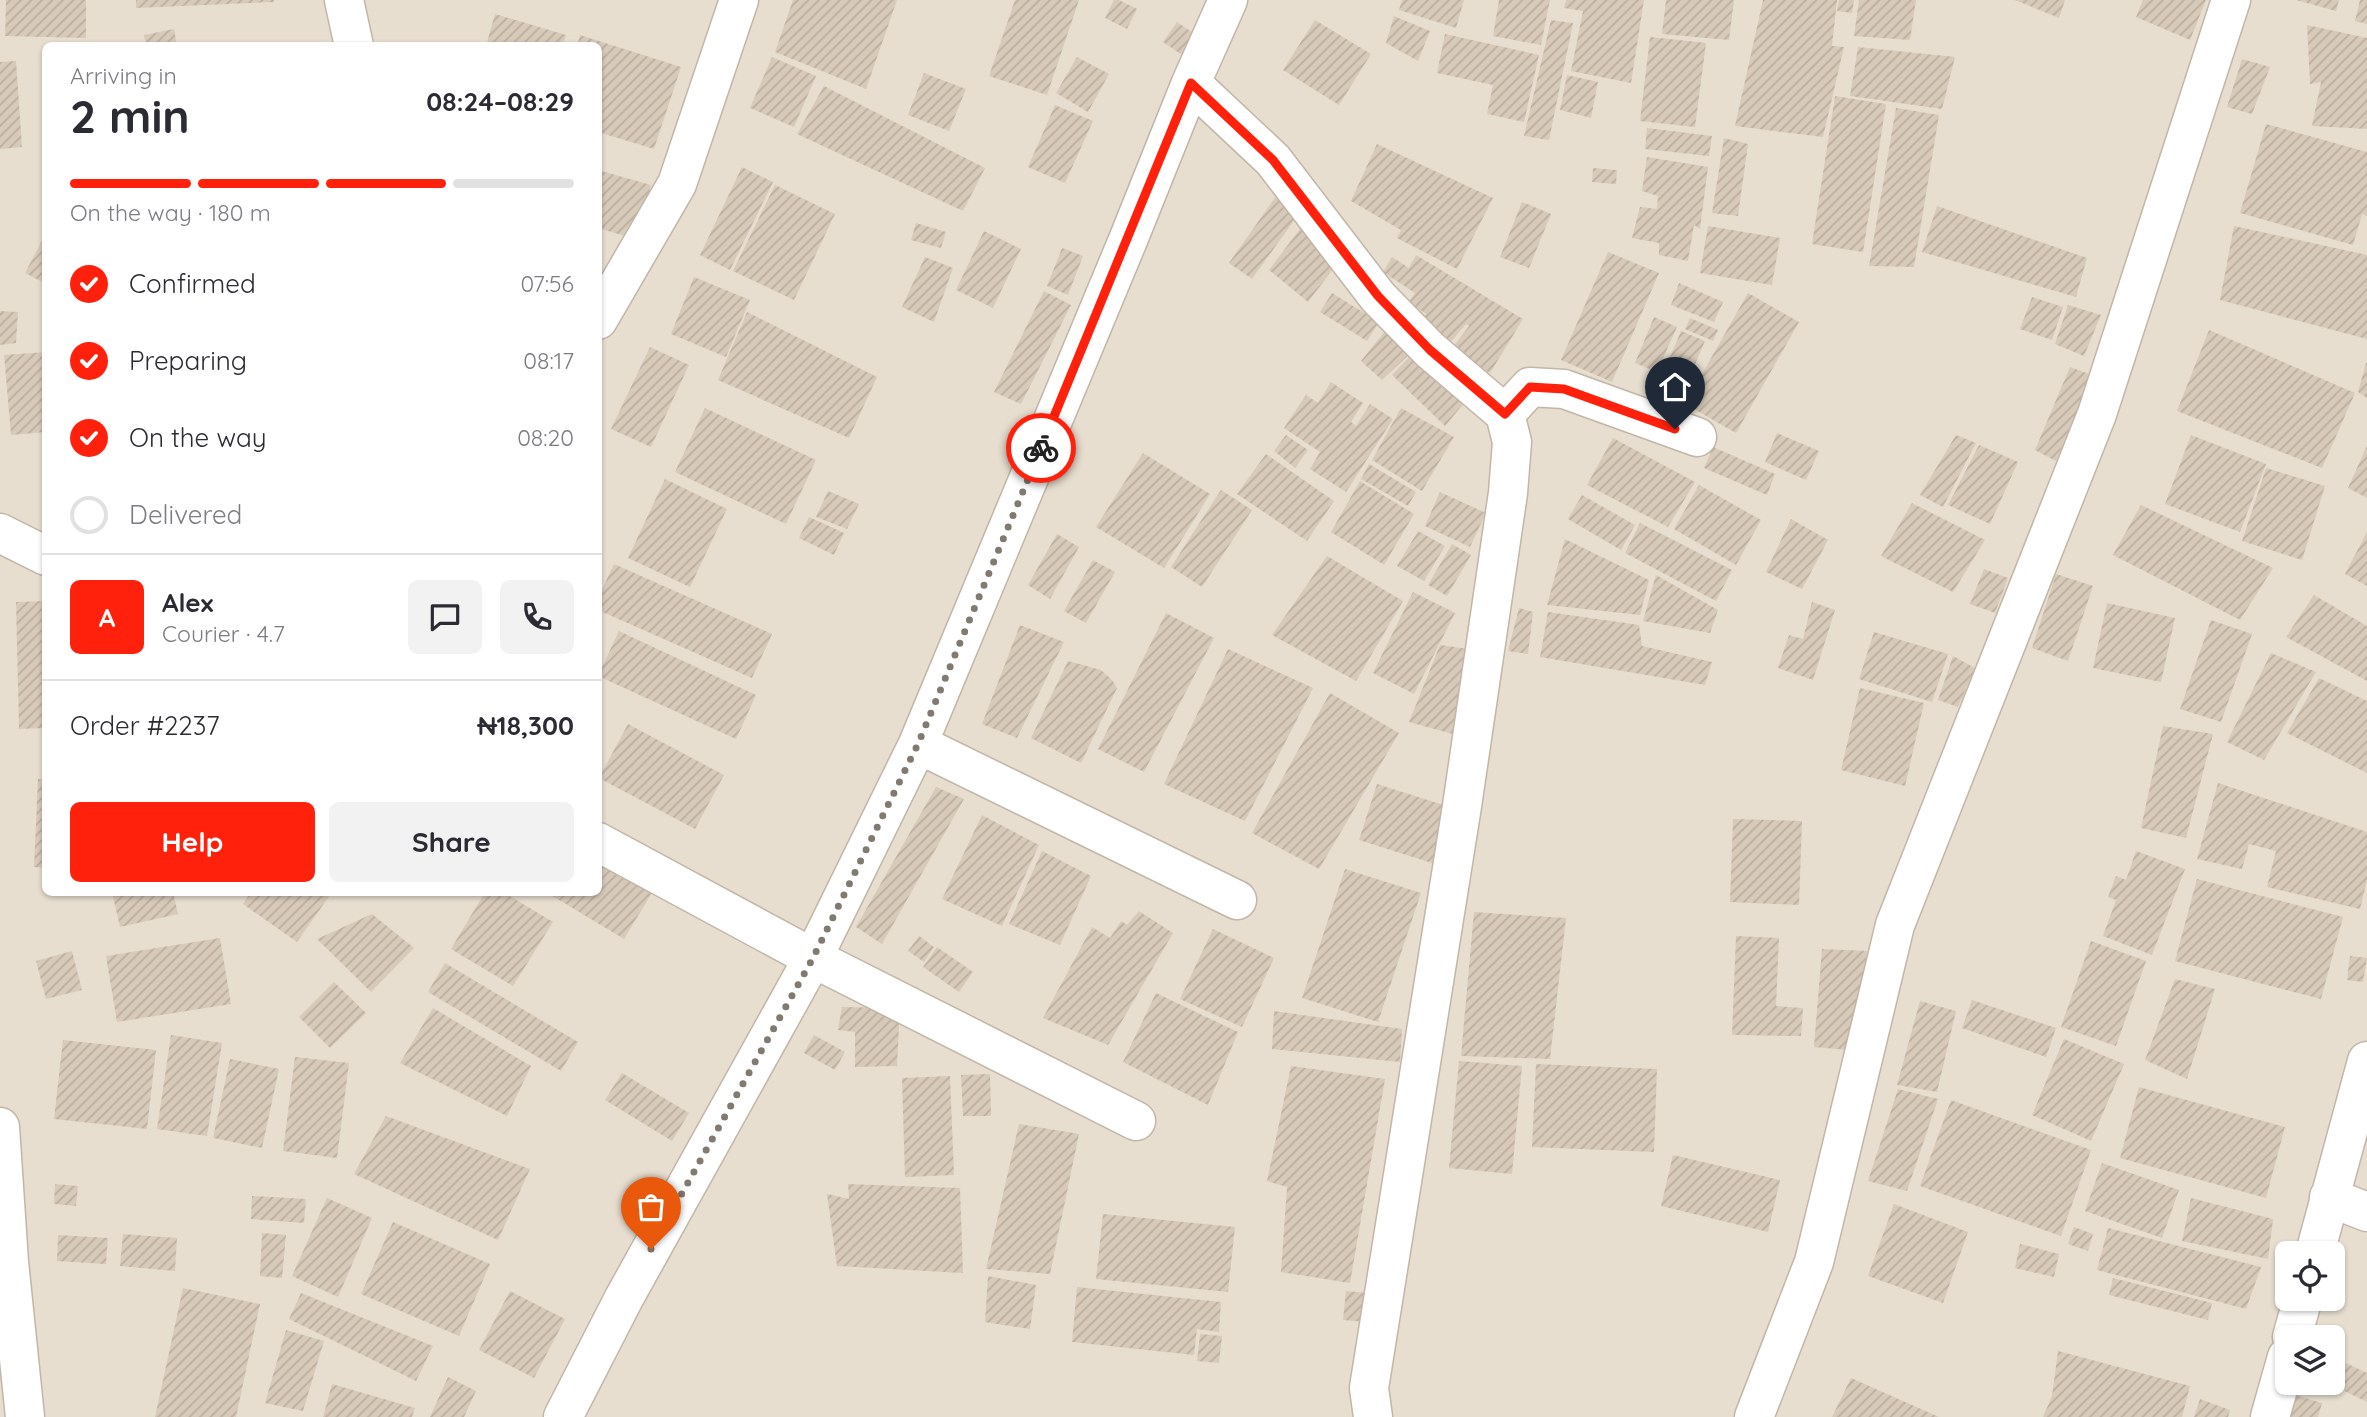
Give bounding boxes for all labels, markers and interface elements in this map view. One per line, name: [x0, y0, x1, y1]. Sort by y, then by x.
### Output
text: Arriving in: [70, 61, 177, 90]
text: 08:24–08:29: [426, 85, 574, 118]
text: 2 min: [70, 87, 190, 145]
text: On the way · 180 m: [70, 198, 271, 227]
icon: check: [70, 265, 108, 303]
text: Confirmed: [129, 267, 256, 300]
text: 07:56: [521, 269, 574, 298]
icon: check: [70, 342, 108, 380]
text: Preparing: [129, 344, 247, 377]
text: 08:17: [523, 346, 574, 375]
pin: [1645, 357, 1705, 429]
icon: home: [1656, 368, 1694, 406]
courier: [1006, 413, 1076, 483]
icon: check: [70, 419, 108, 457]
text: On the way: [129, 421, 267, 454]
text: 08:20: [517, 423, 574, 452]
icon: bike: [1022, 429, 1060, 467]
text: Delivered: [129, 498, 242, 531]
button: chat: [408, 580, 482, 654]
button: phone: [500, 580, 574, 654]
text: Alex: [162, 586, 213, 619]
text: A: [99, 601, 115, 634]
text: Courier · 4.7: [162, 619, 285, 648]
text: Order #2237: [70, 709, 220, 742]
text: ₦18,300: [477, 709, 574, 742]
button: Help: [70, 802, 315, 882]
button: Share: [329, 802, 574, 882]
pin: [621, 1177, 681, 1249]
icon: bag: [632, 1188, 670, 1226]
map controls: [2275, 1241, 2345, 1395]
button: locate: [2275, 1241, 2345, 1311]
button: layers: [2275, 1325, 2345, 1395]

